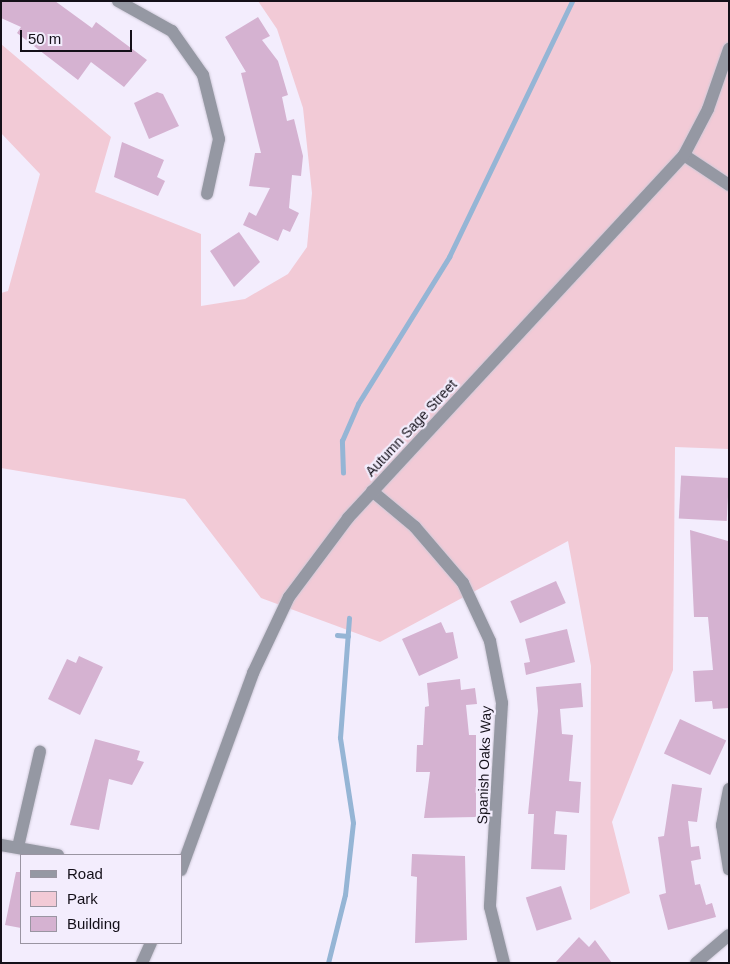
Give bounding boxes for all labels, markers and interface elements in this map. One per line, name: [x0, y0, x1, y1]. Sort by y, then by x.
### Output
scale bar: [22, 20, 135, 52]
text: 50 m: [28, 30, 61, 47]
street label: Autumn Sage Street: [362, 376, 460, 480]
street label: Spanish Oaks Way: [474, 705, 494, 825]
legend: [20, 854, 182, 944]
text: Road: [67, 865, 103, 882]
text: Park: [67, 890, 98, 907]
text: Building: [67, 915, 120, 932]

